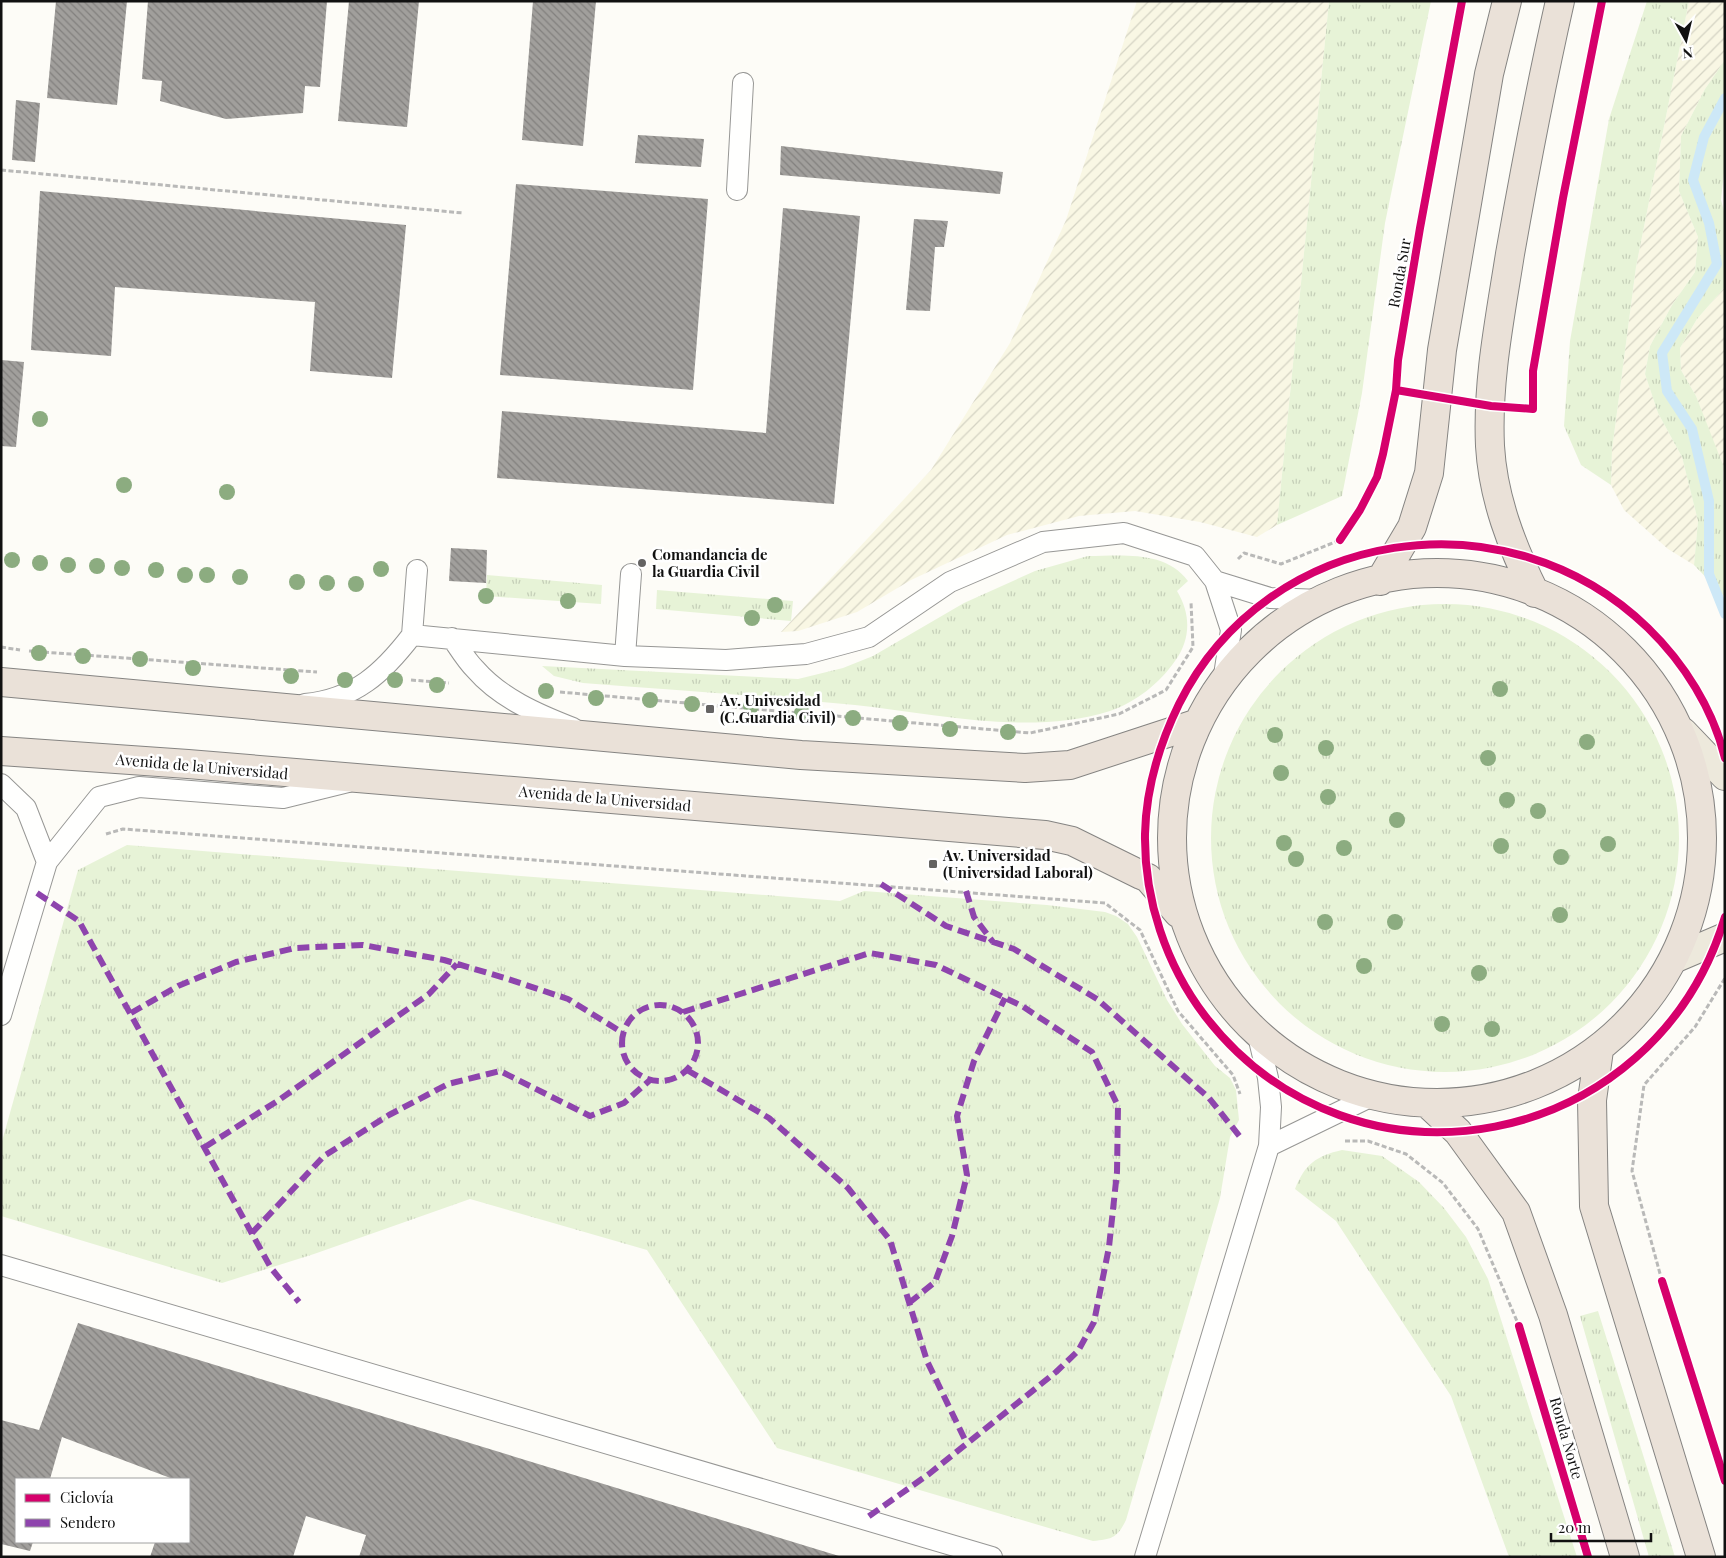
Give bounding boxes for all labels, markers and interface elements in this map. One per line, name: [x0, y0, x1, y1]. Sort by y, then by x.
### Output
north arrow: [1661, 15, 1711, 65]
text: N: [1682, 43, 1694, 63]
street label: Ronda Sur: [1383, 236, 1415, 309]
place label: Comandancia de la Guardia Civil: [652, 544, 768, 581]
marker: Comandancia de la Guardia Civil: [636, 557, 648, 569]
place label: Av. Univesidad (C.Guardia Civil): [719, 690, 836, 727]
marker: Av. Univesidad (C.Guardia Civil): [704, 703, 716, 715]
street label: Avenida de la Universidad: [114, 748, 289, 784]
street label: Avenida de la Universidad: [517, 780, 692, 816]
place label: Av. Universidad (Universidad Laboral): [942, 845, 1093, 882]
marker: Av. Universidad (Universidad Laboral): [927, 858, 939, 870]
street label: Ronda Norte: [1546, 1395, 1588, 1481]
legend: [15, 1478, 190, 1543]
text: Ciclovía: [60, 1487, 114, 1507]
scale bar: [1551, 1510, 1651, 1542]
text: Sendero: [60, 1512, 116, 1532]
text: 20 m: [1558, 1517, 1592, 1537]

